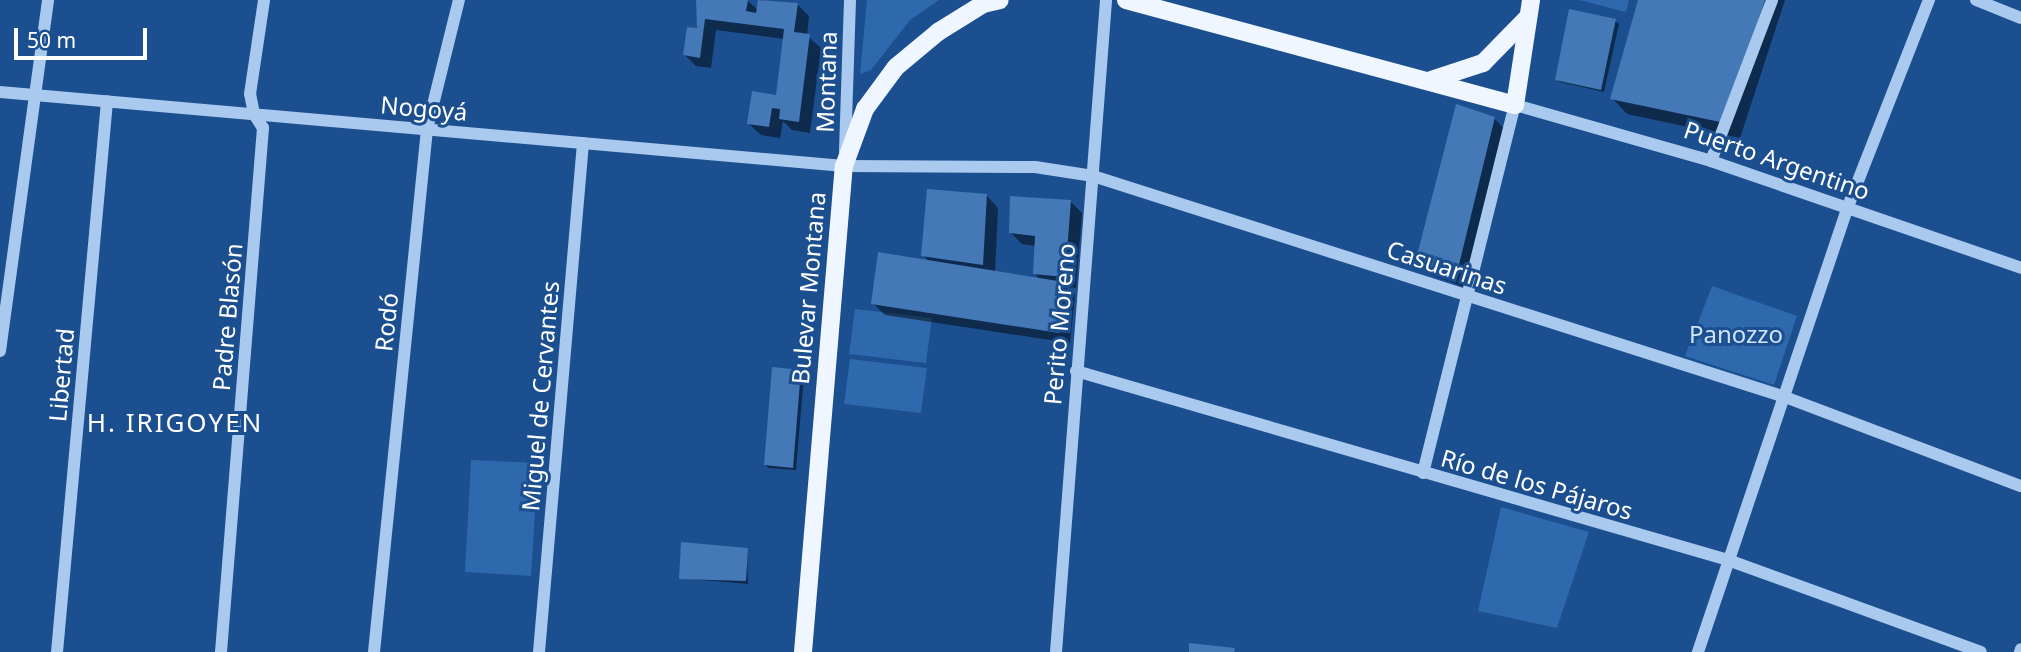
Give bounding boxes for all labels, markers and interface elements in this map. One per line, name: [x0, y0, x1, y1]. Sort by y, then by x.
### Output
scale bar: [18, 14, 150, 58]
text: 50 m: [27, 26, 76, 54]
street label: Montana: [810, 31, 842, 133]
street label: Nogoyá: [379, 90, 469, 126]
street label: Puerto Argentino: [1680, 115, 1874, 205]
street label: Bulevar Montana: [785, 191, 831, 385]
street label: Casuarinas: [1383, 234, 1511, 300]
street label: Padre Blasón: [206, 242, 248, 392]
street label: Perito Moreno: [1038, 242, 1080, 406]
street label: Miguel de Cervantes: [516, 280, 564, 512]
street label: Rodó: [369, 291, 403, 353]
park label: Panozzo: [1689, 320, 1783, 348]
street label: Libertad: [43, 327, 79, 423]
district label: H. IRIGOYEN: [88, 407, 262, 439]
street label: Río de los Pájaros: [1438, 443, 1636, 525]

